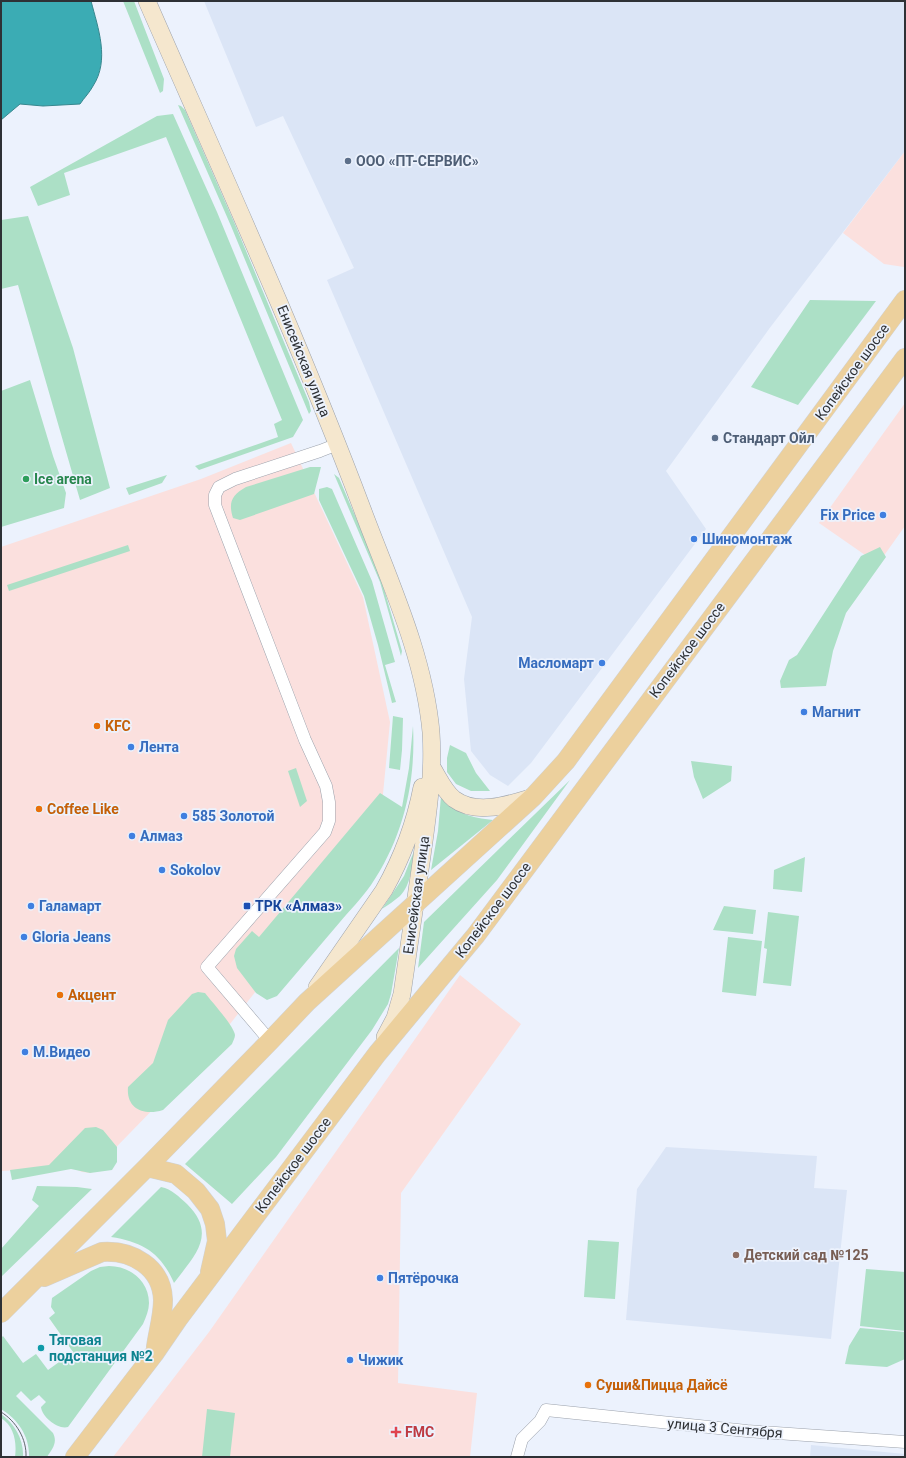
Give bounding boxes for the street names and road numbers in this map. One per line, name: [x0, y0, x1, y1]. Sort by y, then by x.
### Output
street label: Енисейская улица: [274, 303, 334, 419]
street label: Копейское шоссе: [812, 321, 892, 423]
street label: Копейское шоссе: [646, 599, 728, 701]
street label: Енисейская улица: [400, 835, 432, 955]
street label: Копейское шоссе: [452, 859, 534, 961]
street label: Копейское шоссе: [252, 1114, 334, 1216]
street label: улица 3 Сентября: [667, 1415, 783, 1441]

